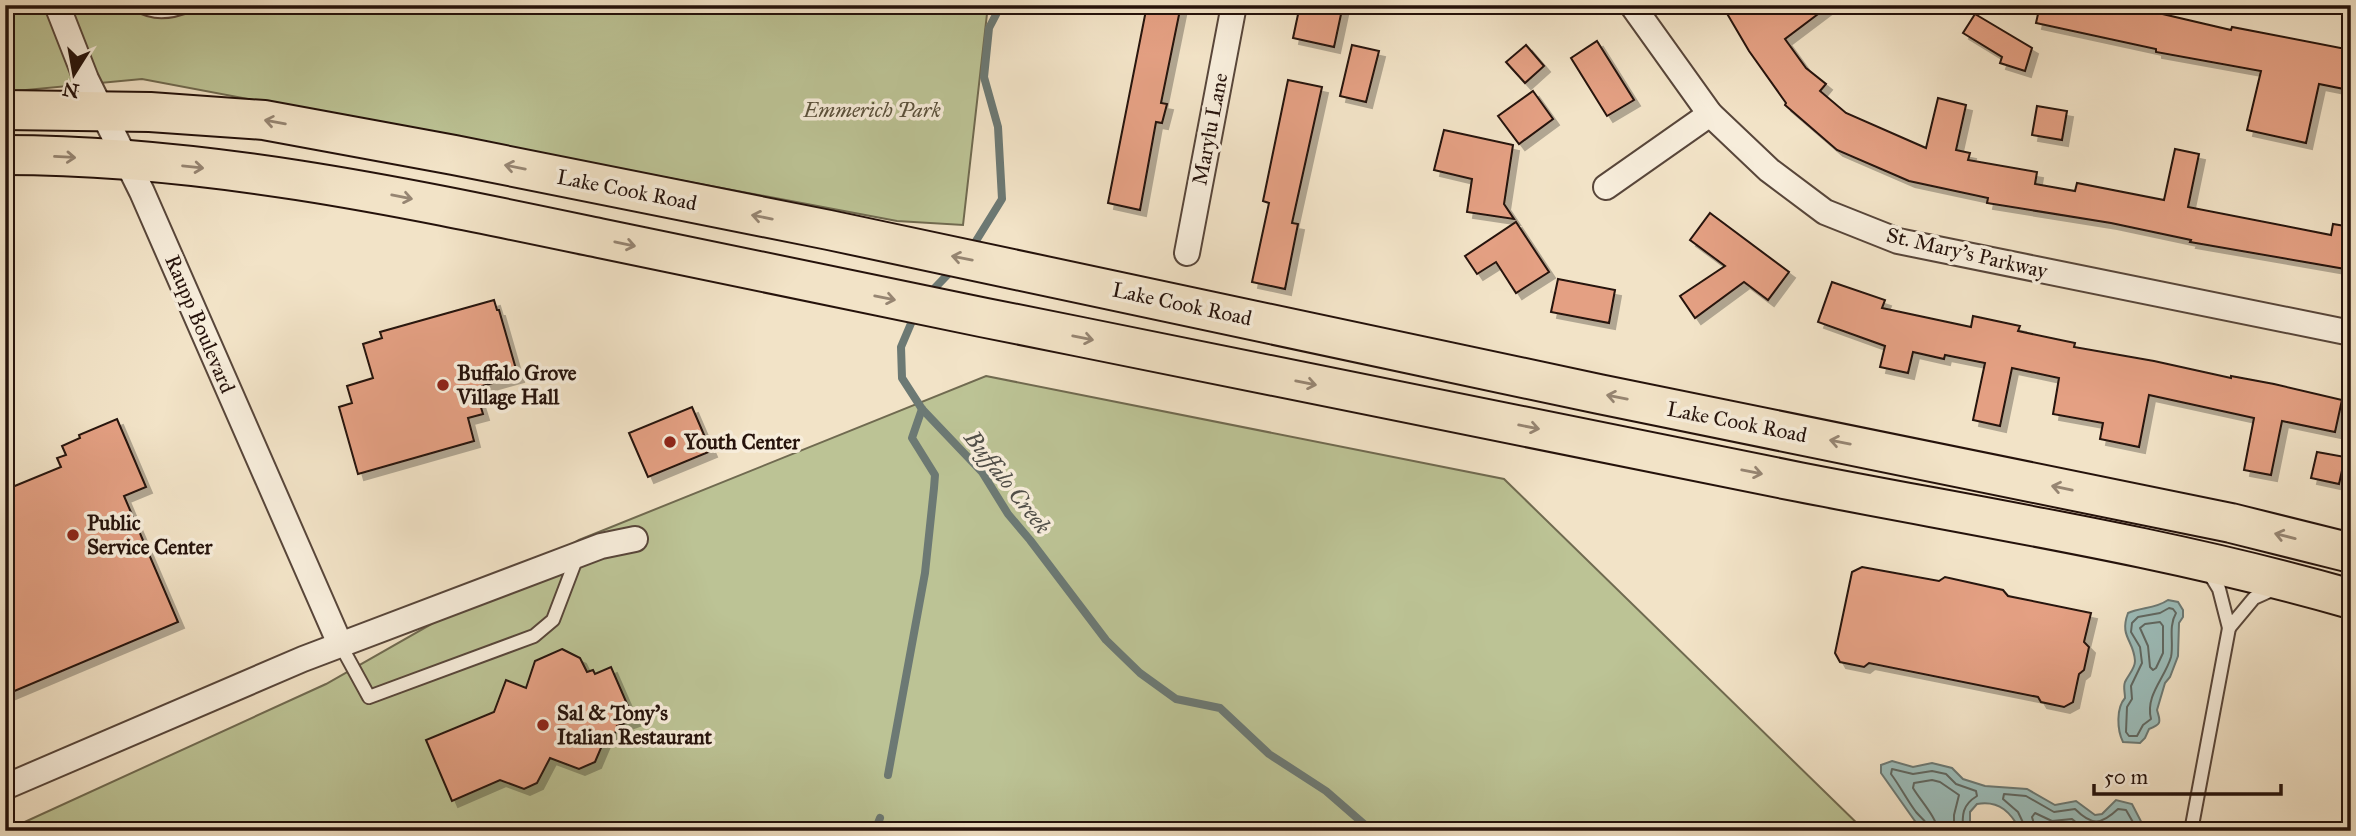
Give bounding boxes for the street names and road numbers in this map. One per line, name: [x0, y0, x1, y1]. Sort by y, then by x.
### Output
street label: Marylu Lane: [1186, 70, 1234, 187]
street label: Lake Cook Road: [555, 164, 700, 216]
street label: St. Mary's Parkway: [1884, 222, 2051, 284]
street label: Raupp Boulevard: [159, 251, 241, 397]
street label: Lake Cook Road: [1110, 277, 1255, 332]
street label: Lake Cook Road: [1665, 396, 1810, 448]

